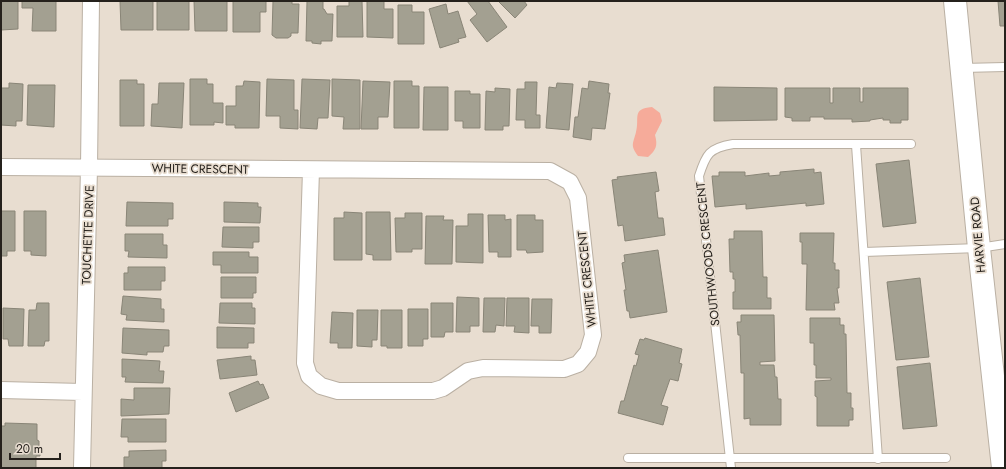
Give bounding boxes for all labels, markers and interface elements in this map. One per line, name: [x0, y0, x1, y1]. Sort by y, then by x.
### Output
street label: WHITE CRESCENT: [151, 159, 249, 179]
street label: SOUTHWOODS CRESCENT: [691, 181, 725, 327]
street label: TOUCHETTE DRIVE: [77, 185, 99, 285]
street label: HARVIE ROAD: [966, 196, 990, 274]
street label: WHITE CRESCENT: [573, 229, 601, 328]
scale bar: [10, 435, 60, 461]
text: 20 m: [16, 440, 43, 458]

